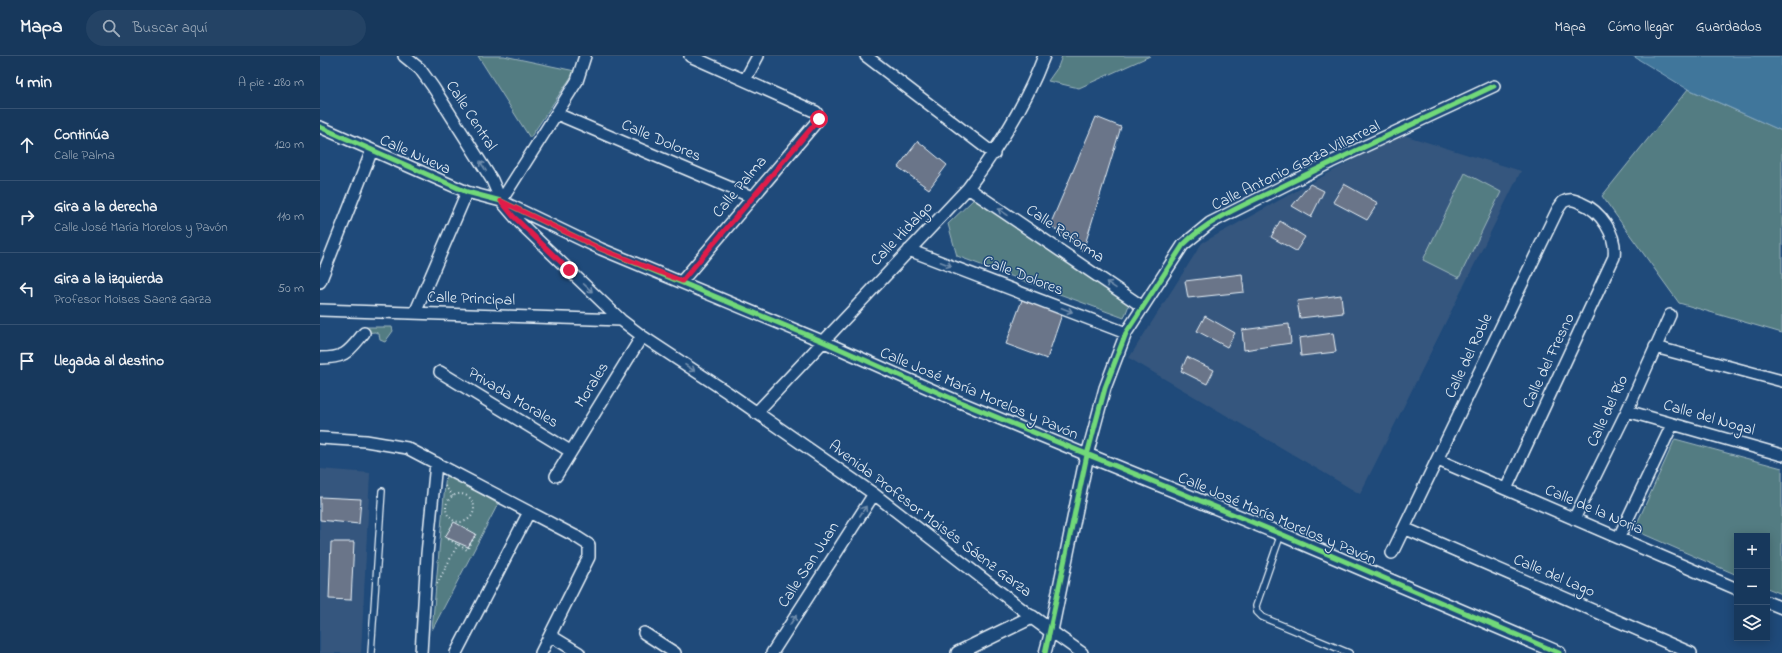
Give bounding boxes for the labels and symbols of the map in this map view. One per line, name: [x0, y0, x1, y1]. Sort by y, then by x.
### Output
street label: Calle Central: [439, 76, 503, 156]
route start: [810, 110, 828, 128]
street label: Calle Dolores: [617, 113, 705, 169]
street label: Calle Antonio Garza Villarreal: [1208, 115, 1385, 217]
street label: Calle Nueva: [375, 129, 455, 181]
street label: Calle Palma: [707, 151, 773, 223]
one-way arrow: [479, 160, 487, 172]
street label: Calle Hidalgo: [865, 196, 939, 272]
street label: Calle Reforma: [1021, 199, 1109, 269]
one-way arrow: [998, 208, 1009, 216]
street label: Calle Dolores: [979, 250, 1067, 302]
one-way arrow: [939, 260, 951, 268]
route end: [560, 261, 578, 279]
one-way arrow: [1106, 281, 1117, 289]
one-way arrow: [583, 283, 593, 293]
street label: Calle Principal: [427, 285, 516, 313]
one-way arrow: [1061, 307, 1073, 315]
street label: Calle del Roble: [1439, 309, 1500, 402]
street label: Calle del Fresno: [1516, 310, 1582, 412]
street label: Calle José María Morelos y Pavón: [876, 341, 1082, 447]
street label: Morales: [569, 358, 615, 412]
street label: Privada Morales: [463, 361, 563, 435]
one-way arrow: [684, 364, 696, 372]
street label: Calle del Río: [1581, 371, 1635, 451]
street label: Calle del Nogal: [1660, 393, 1758, 443]
street label: Avenida Profesor Moisés Sáenz Garza: [823, 434, 1037, 604]
street label: Calle José María Morelos y Pavón: [1174, 466, 1380, 572]
street label: Calle de la Noria: [1541, 478, 1647, 542]
one-way arrow: [860, 505, 868, 517]
street label: Calle San Juan: [772, 517, 846, 613]
street label: Calle del Lago: [1509, 548, 1599, 604]
one-way arrow: [789, 615, 797, 626]

